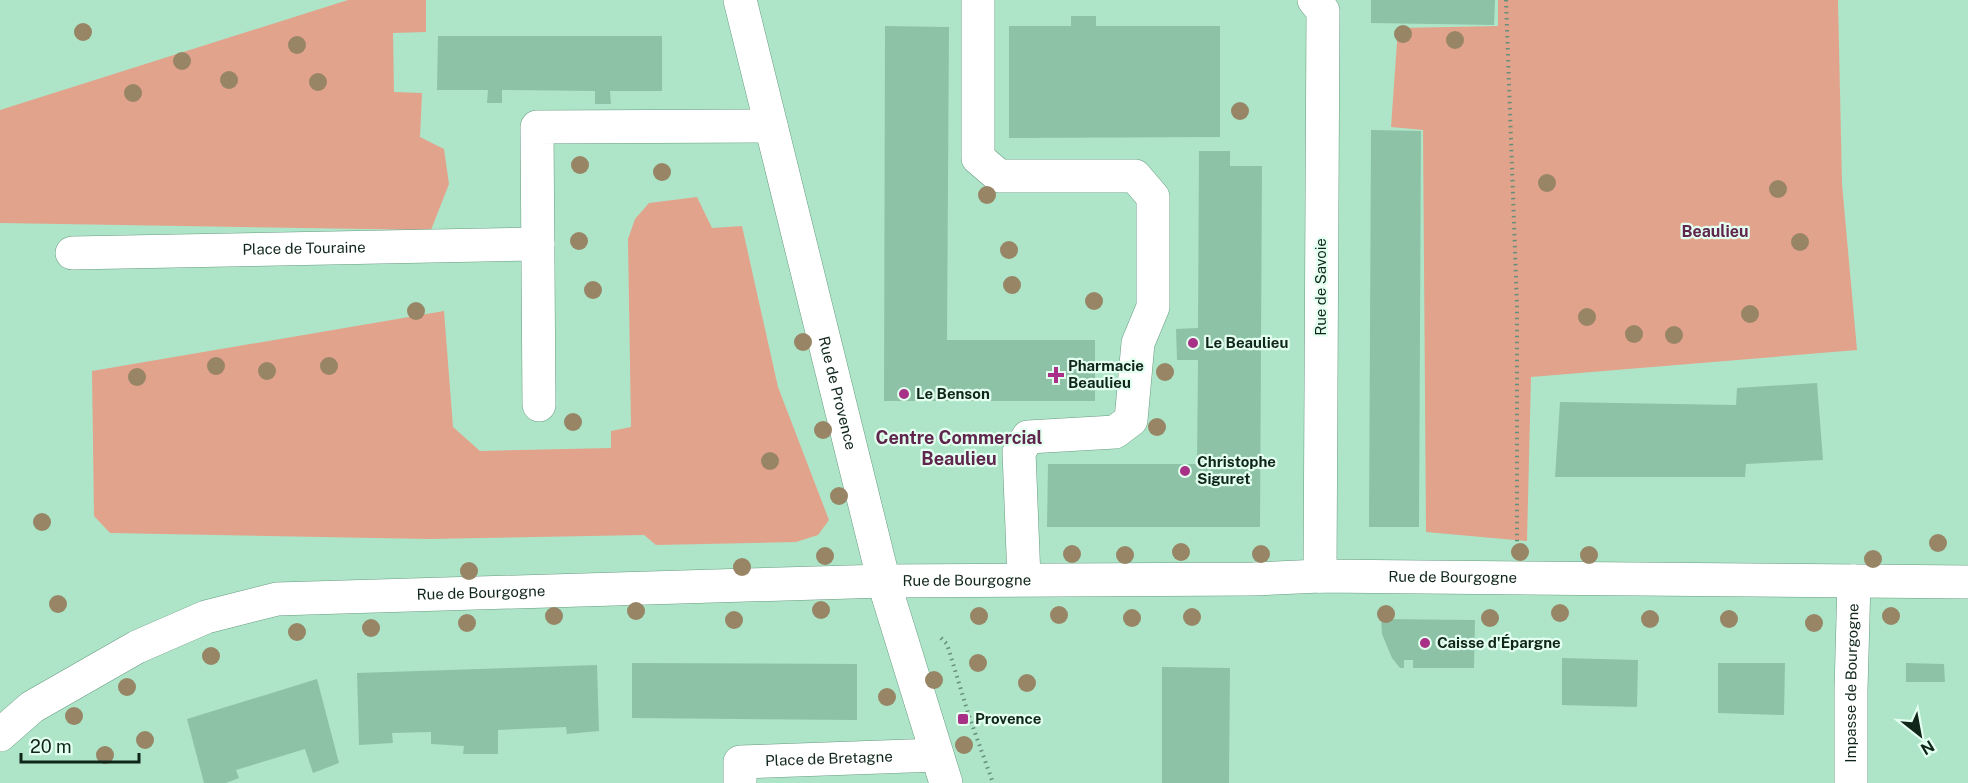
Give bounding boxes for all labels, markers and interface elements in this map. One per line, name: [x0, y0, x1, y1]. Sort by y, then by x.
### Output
district label: Beaulieu: [1681, 222, 1749, 241]
street label: Place de Touraine: [242, 238, 366, 258]
street label: Rue de Savoie: [1312, 238, 1329, 336]
street label: Rue de Provence: [816, 334, 860, 452]
place label: Le Beaulieu: [1205, 334, 1288, 351]
marker: Le Beaulieu: [1186, 336, 1200, 350]
place label: Pharmacie Beaulieu: [1068, 357, 1144, 391]
marker: Pharmacie Beaulieu: [1049, 368, 1063, 382]
place label: Le Benson: [916, 385, 990, 402]
marker: Le Benson: [897, 387, 911, 401]
district label: Centre Commercial Beaulieu: [876, 427, 1043, 469]
place label: Christophe Siguret: [1197, 453, 1276, 487]
marker: Christophe Siguret: [1178, 464, 1192, 478]
street label: Rue de Bourgogne: [1388, 568, 1517, 586]
street label: Rue de Bourgogne: [902, 571, 1031, 589]
street label: Rue de Bourgogne: [416, 582, 546, 603]
street label: Impasse de Bourgogne: [1842, 603, 1861, 763]
place label: Caisse d'Épargne: [1437, 634, 1561, 651]
marker: Caisse d'Épargne: [1418, 636, 1432, 650]
north arrow: [1890, 705, 1950, 765]
place label: Provence: [975, 710, 1041, 727]
marker: Provence: [956, 712, 970, 726]
scale bar: [21, 726, 140, 764]
text: 20 m: [30, 736, 72, 757]
text: N: [1917, 736, 1938, 759]
street label: Place de Bretagne: [765, 748, 893, 769]

